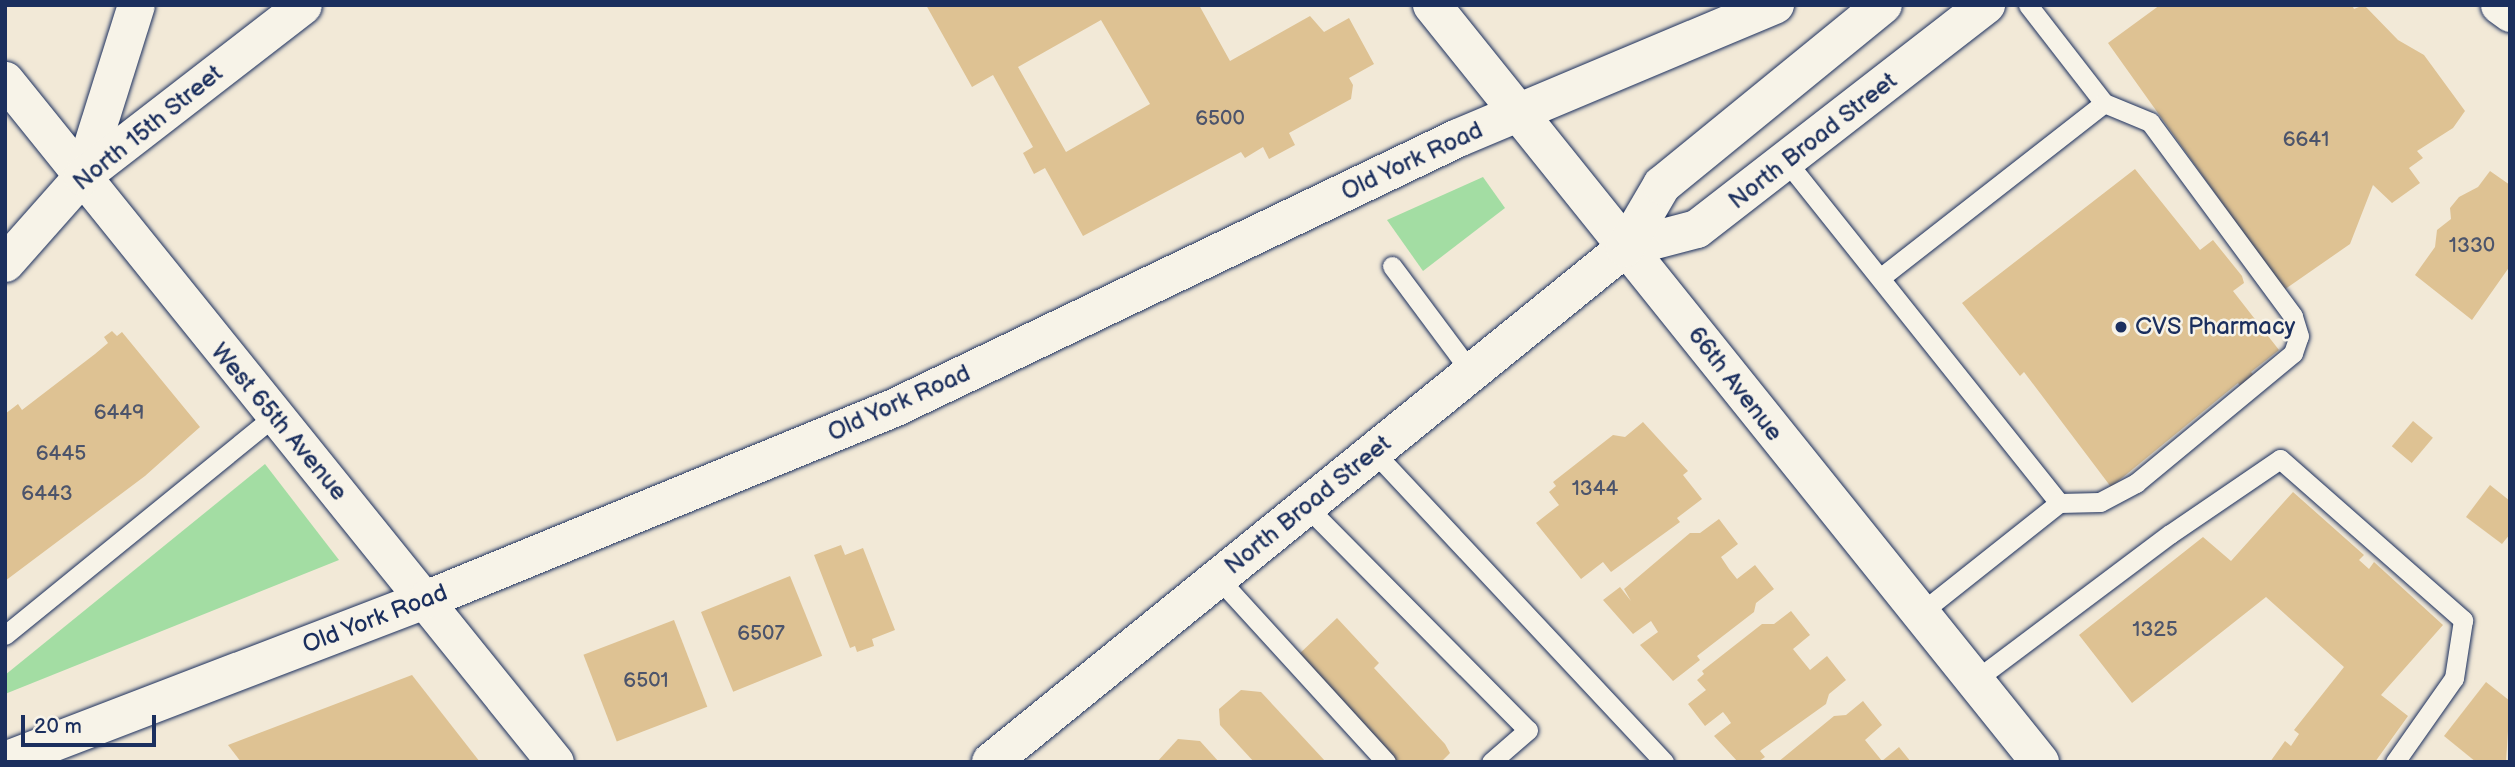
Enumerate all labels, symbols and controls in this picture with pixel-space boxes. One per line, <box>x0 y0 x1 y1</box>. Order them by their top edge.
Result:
street label: North 15th Street <box>68 59 228 197</box>
street label: North Broad Street <box>1723 66 1903 216</box>
house number: 6500 <box>1195 106 1245 132</box>
street label: Old York Road <box>1336 115 1488 207</box>
house number: 6641 <box>2283 127 2329 153</box>
house number: 1330 <box>2449 233 2495 259</box>
place label: CVS Pharmacy <box>2135 313 2295 341</box>
marker: CVS Pharmacy <box>2113 319 2129 335</box>
street label: 66th Avenue <box>1681 321 1789 447</box>
street label: West 65th Avenue <box>205 337 353 507</box>
street label: Old York Road <box>823 358 975 448</box>
house number: 6449 <box>94 400 144 426</box>
street label: North Broad Street <box>1219 429 1397 581</box>
house number: 6445 <box>36 441 86 467</box>
house number: 1344 <box>1572 476 1618 502</box>
house number: 6443 <box>21 481 73 507</box>
street label: Old York Road <box>298 578 452 660</box>
house number: 1325 <box>2132 617 2178 643</box>
house number: 6507 <box>737 621 785 647</box>
house number: 6501 <box>623 668 669 694</box>
scale bar <box>24 700 159 744</box>
text: 20 m <box>34 714 82 739</box>

